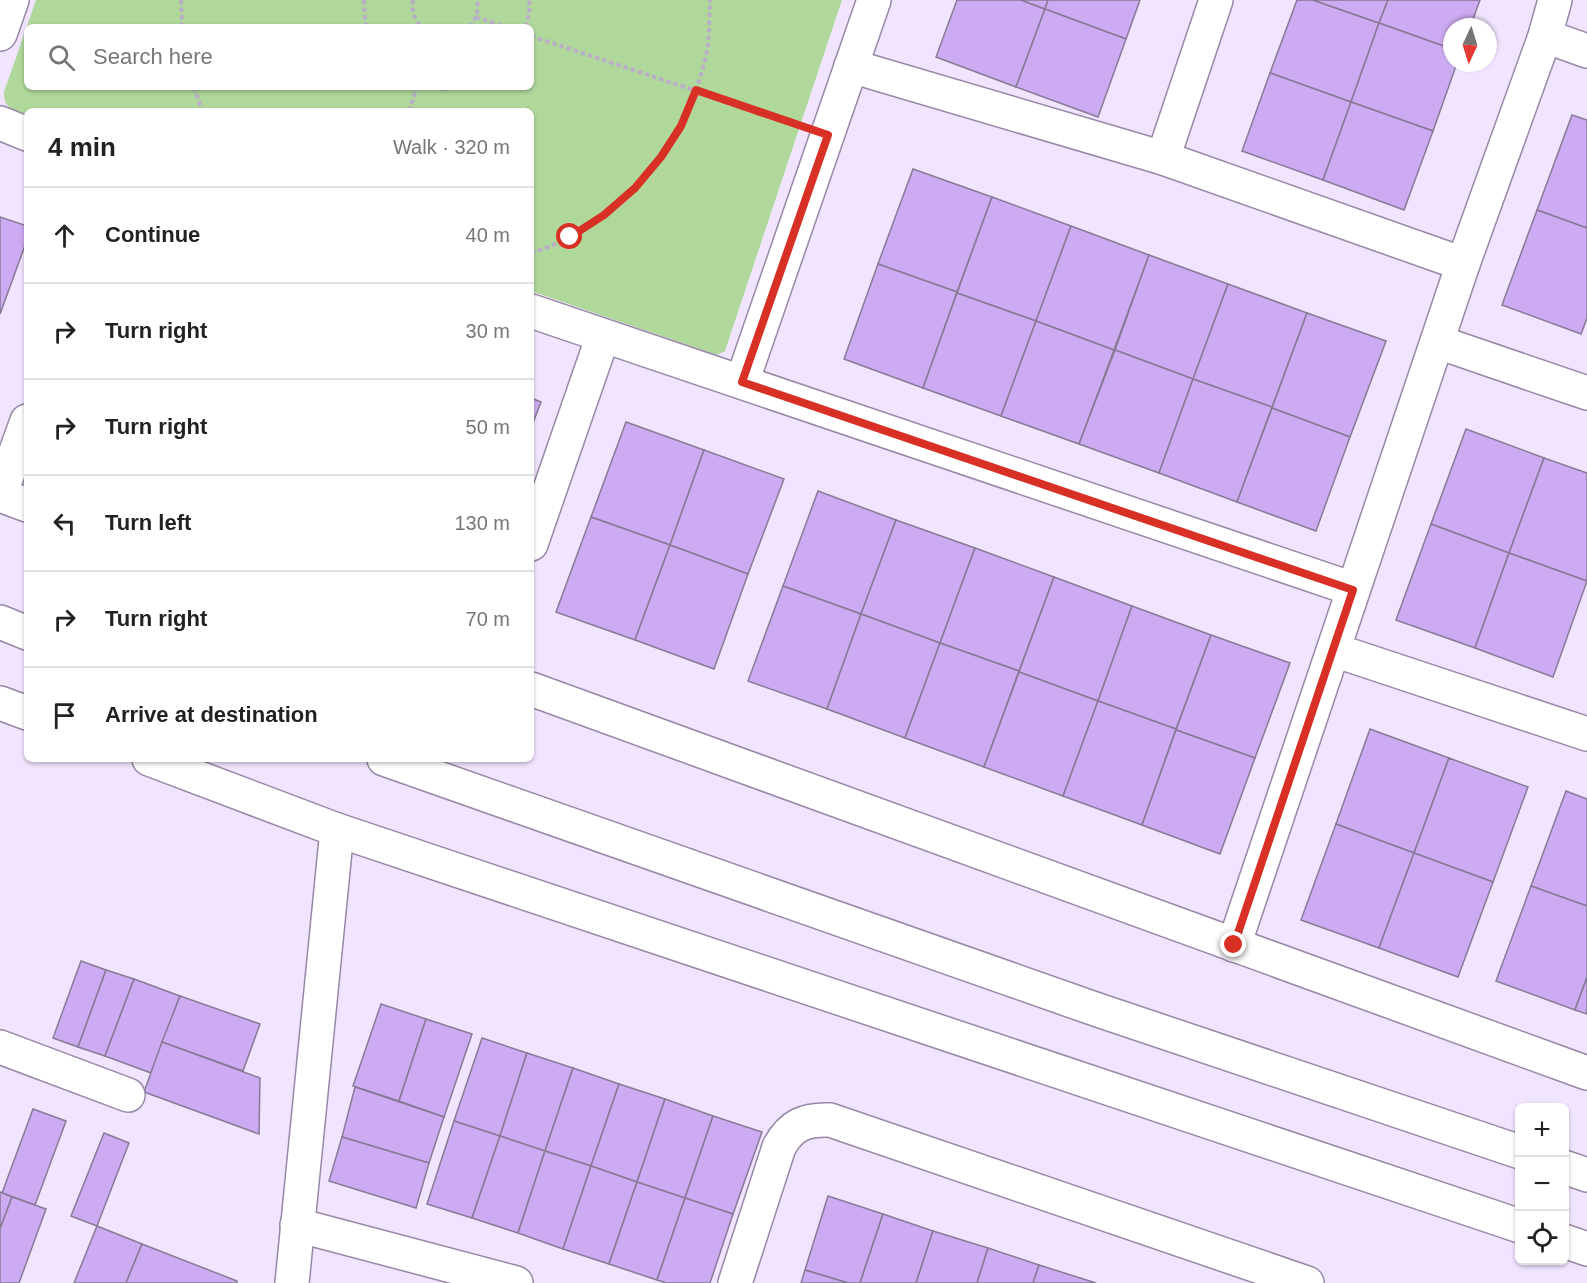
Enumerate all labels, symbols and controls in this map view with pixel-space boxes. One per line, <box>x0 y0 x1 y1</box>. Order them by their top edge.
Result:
north arrow <box>1443 18 1497 72</box>
search box <box>24 24 534 90</box>
icon: search <box>45 41 78 74</box>
text: Search here <box>93 44 213 69</box>
text: 4 min <box>48 132 116 162</box>
text: Walk · 320 m <box>393 136 510 158</box>
icon: ahead <box>48 219 81 252</box>
text: Continue <box>105 222 200 247</box>
route start <box>556 223 582 249</box>
text: 40 m <box>466 224 510 246</box>
icon: right <box>48 315 81 348</box>
text: Turn right <box>105 318 207 343</box>
text: 30 m <box>466 320 510 342</box>
icon: right <box>48 411 81 444</box>
text: Turn right <box>105 414 207 439</box>
text: 50 m <box>466 416 510 438</box>
icon: left <box>48 507 81 540</box>
text: Turn left <box>105 510 191 535</box>
text: 130 m <box>454 512 510 534</box>
icon: right <box>48 603 81 636</box>
text: Turn right <box>105 606 207 631</box>
text: 70 m <box>466 608 510 630</box>
icon: arrive <box>48 699 81 732</box>
text: Arrive at destination <box>105 702 318 727</box>
route end <box>1220 931 1246 957</box>
map controls <box>1515 1103 1569 1265</box>
button: + <box>1515 1103 1569 1157</box>
button: − <box>1515 1157 1569 1211</box>
button: locate <box>1515 1211 1569 1265</box>

